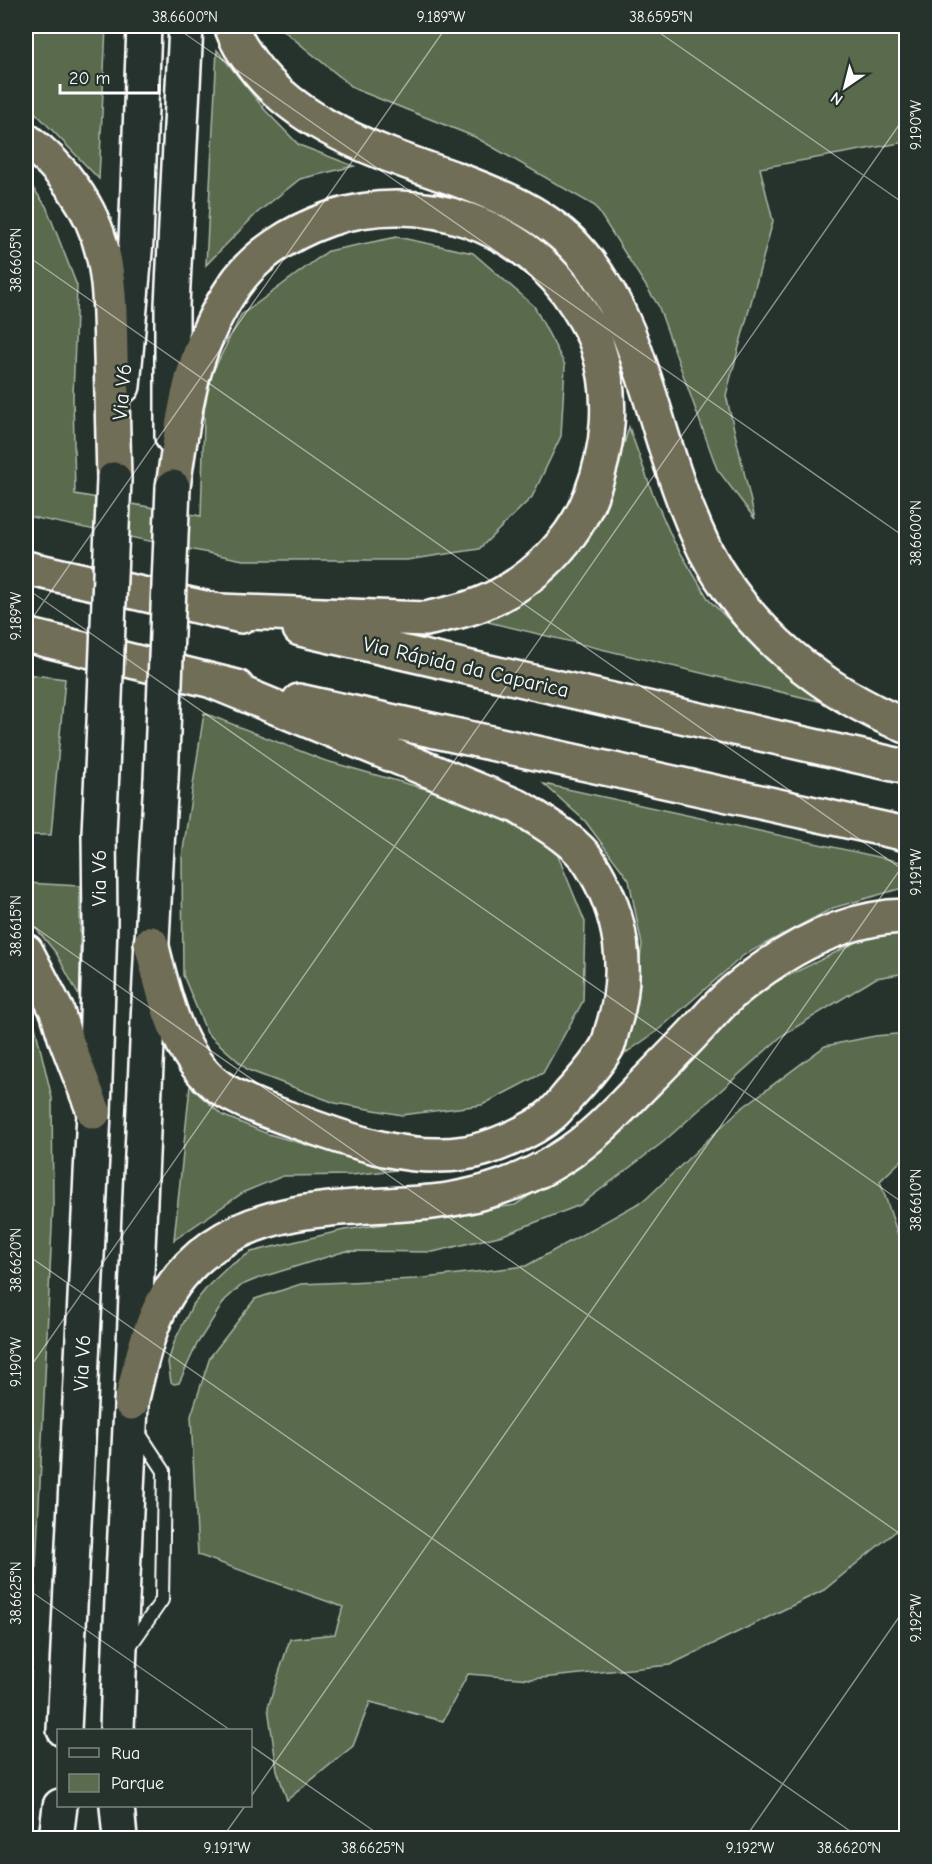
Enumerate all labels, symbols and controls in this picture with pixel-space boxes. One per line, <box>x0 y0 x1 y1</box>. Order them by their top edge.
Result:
text: 38.6600°N <box>152 8 218 26</box>
text: 9.189°W <box>417 8 465 26</box>
text: 38.6595°N <box>629 8 693 26</box>
scale bar <box>60 57 159 95</box>
north arrow <box>815 57 875 117</box>
text: 20 m <box>69 68 110 89</box>
text: N <box>828 88 846 109</box>
text: 9.190°W <box>907 100 925 150</box>
text: 38.6605°N <box>7 228 25 292</box>
street label: Via V6 <box>108 363 136 421</box>
text: 38.6600°N <box>907 500 925 566</box>
text: 9.189°W <box>7 592 25 640</box>
street label: Via Rápida da Caparica <box>361 632 571 702</box>
text: 9.191°W <box>907 849 925 895</box>
street label: Via V6 <box>87 850 111 906</box>
text: 38.6615°N <box>7 895 25 957</box>
text: 38.6610°N <box>907 1169 925 1231</box>
text: 38.6620°N <box>7 1228 25 1292</box>
street label: Via V6 <box>69 1334 95 1392</box>
text: 9.190°W <box>7 1337 25 1387</box>
text: 38.6625°N <box>7 1561 25 1625</box>
text: 9.192°W <box>907 1594 925 1642</box>
legend <box>57 1729 252 1807</box>
text: Rua <box>111 1743 140 1764</box>
text: Parque <box>111 1773 164 1794</box>
text: 9.191°W <box>204 1839 250 1857</box>
text: 38.6625°N <box>341 1839 405 1857</box>
text: 9.192°W <box>726 1839 774 1857</box>
text: 38.6620°N <box>817 1839 881 1857</box>

